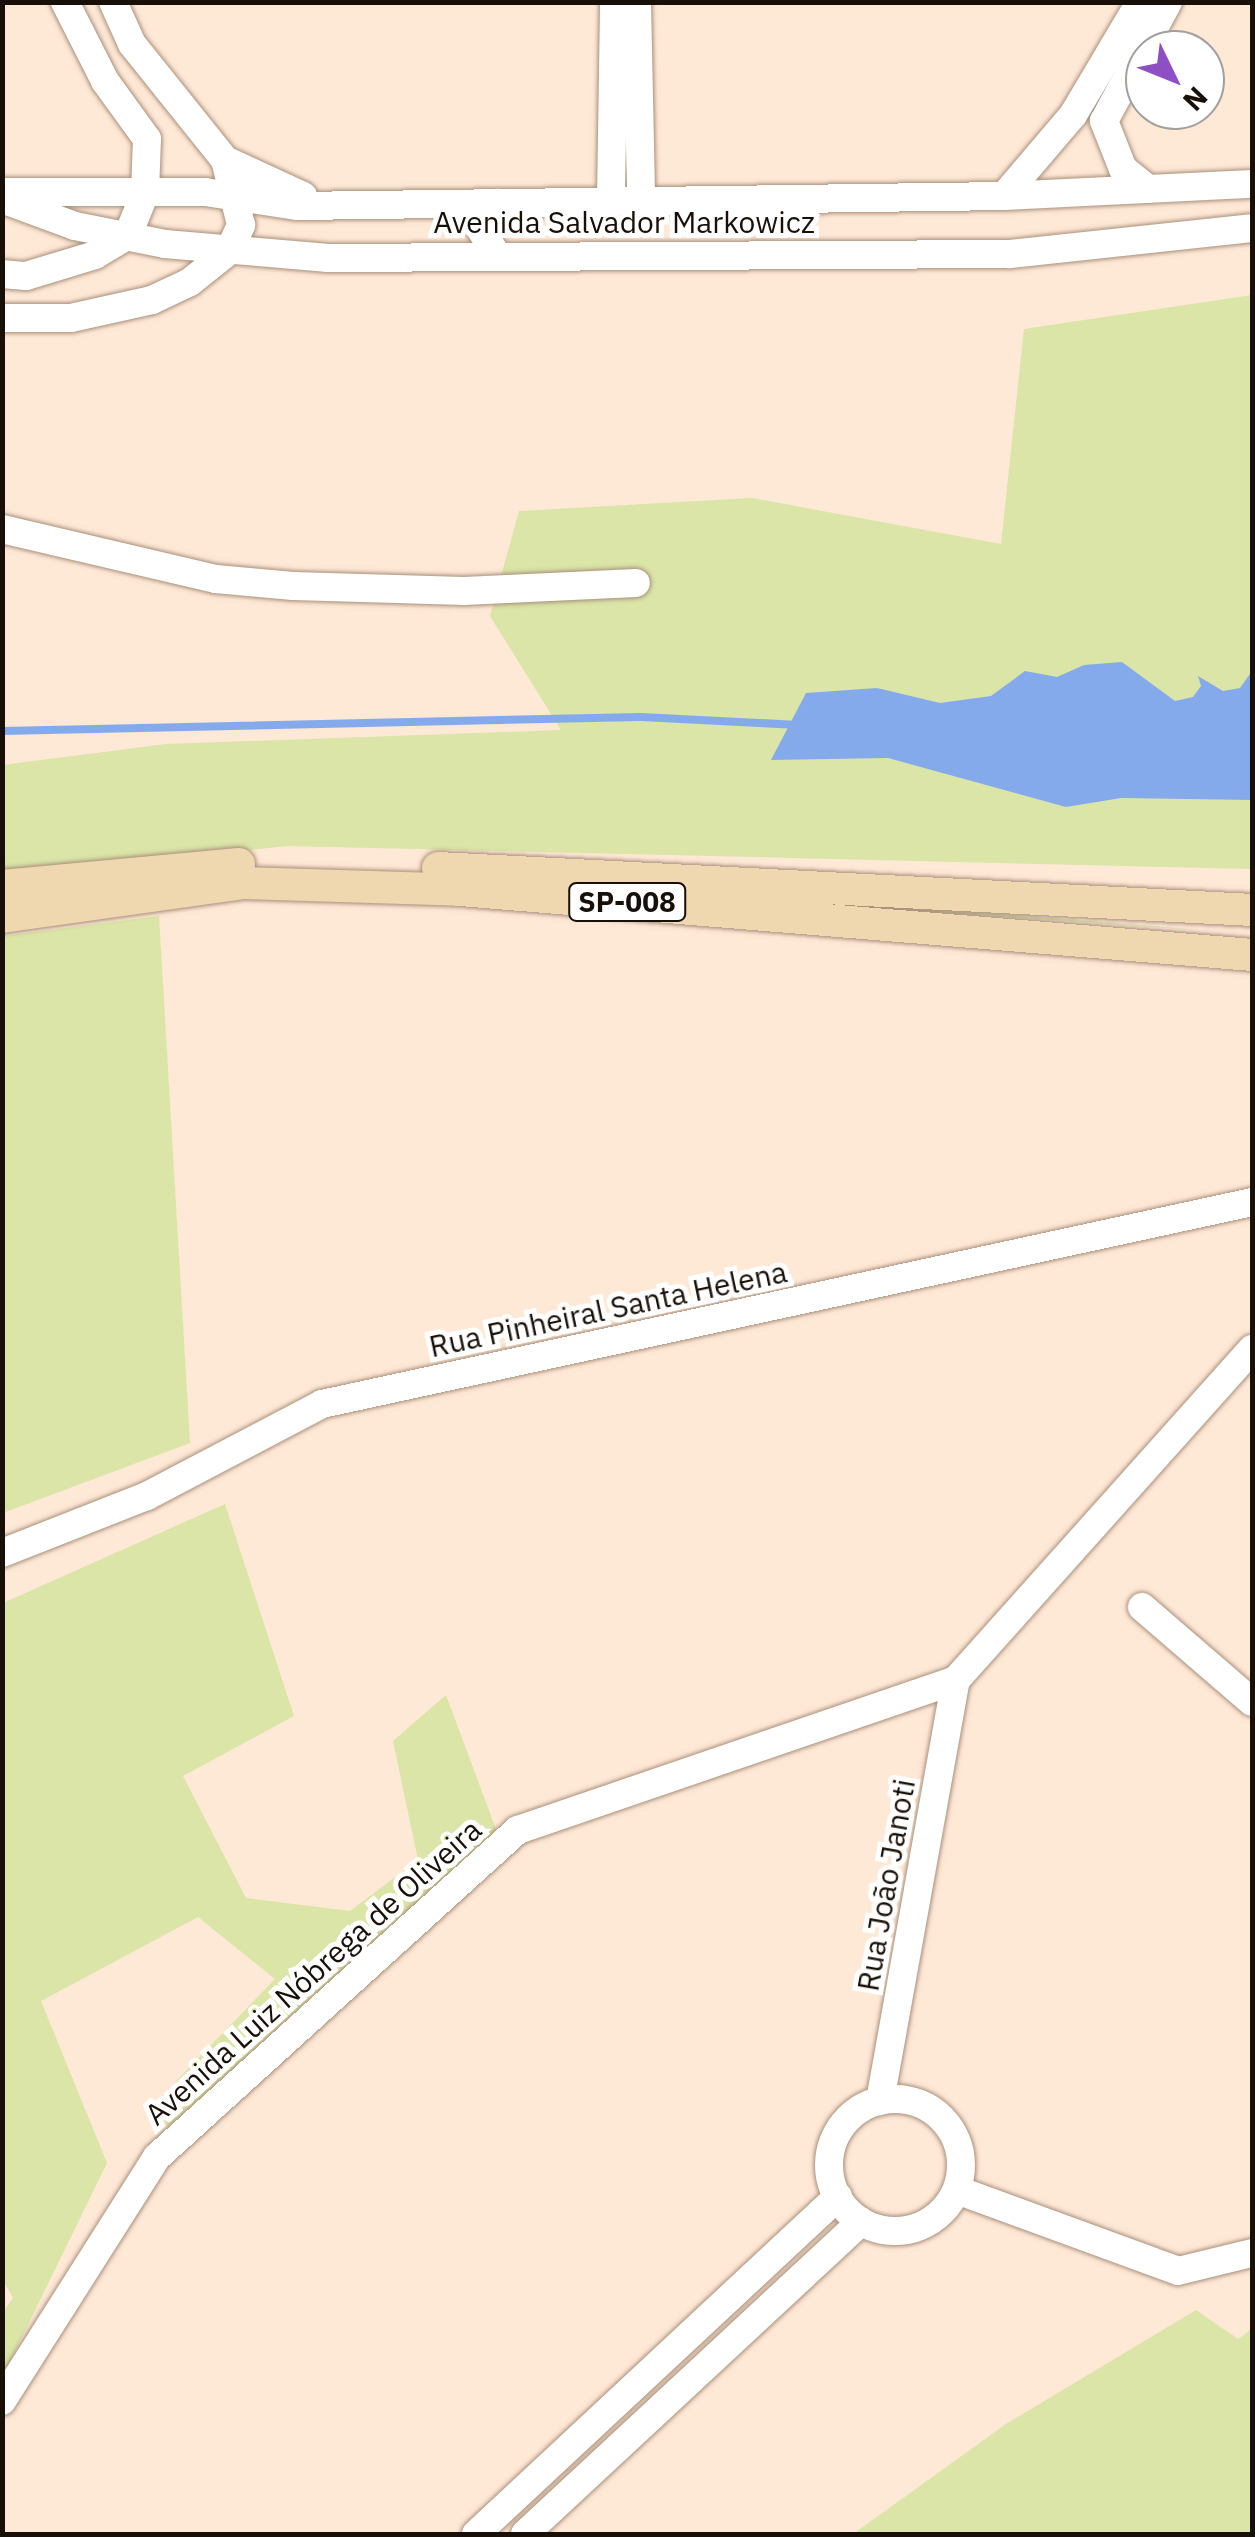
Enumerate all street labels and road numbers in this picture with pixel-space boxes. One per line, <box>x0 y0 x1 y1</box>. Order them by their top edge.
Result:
street label: Avenida Salvador Markowicz <box>433 204 815 240</box>
road number: SP-008 <box>567 879 687 925</box>
street label: Rua Pinheiral Santa Helena <box>426 1253 790 1365</box>
street label: Rua João Janoti <box>850 1776 922 1994</box>
street label: Avenida Luiz Nóbrega de Oliveira <box>138 1811 488 2133</box>

